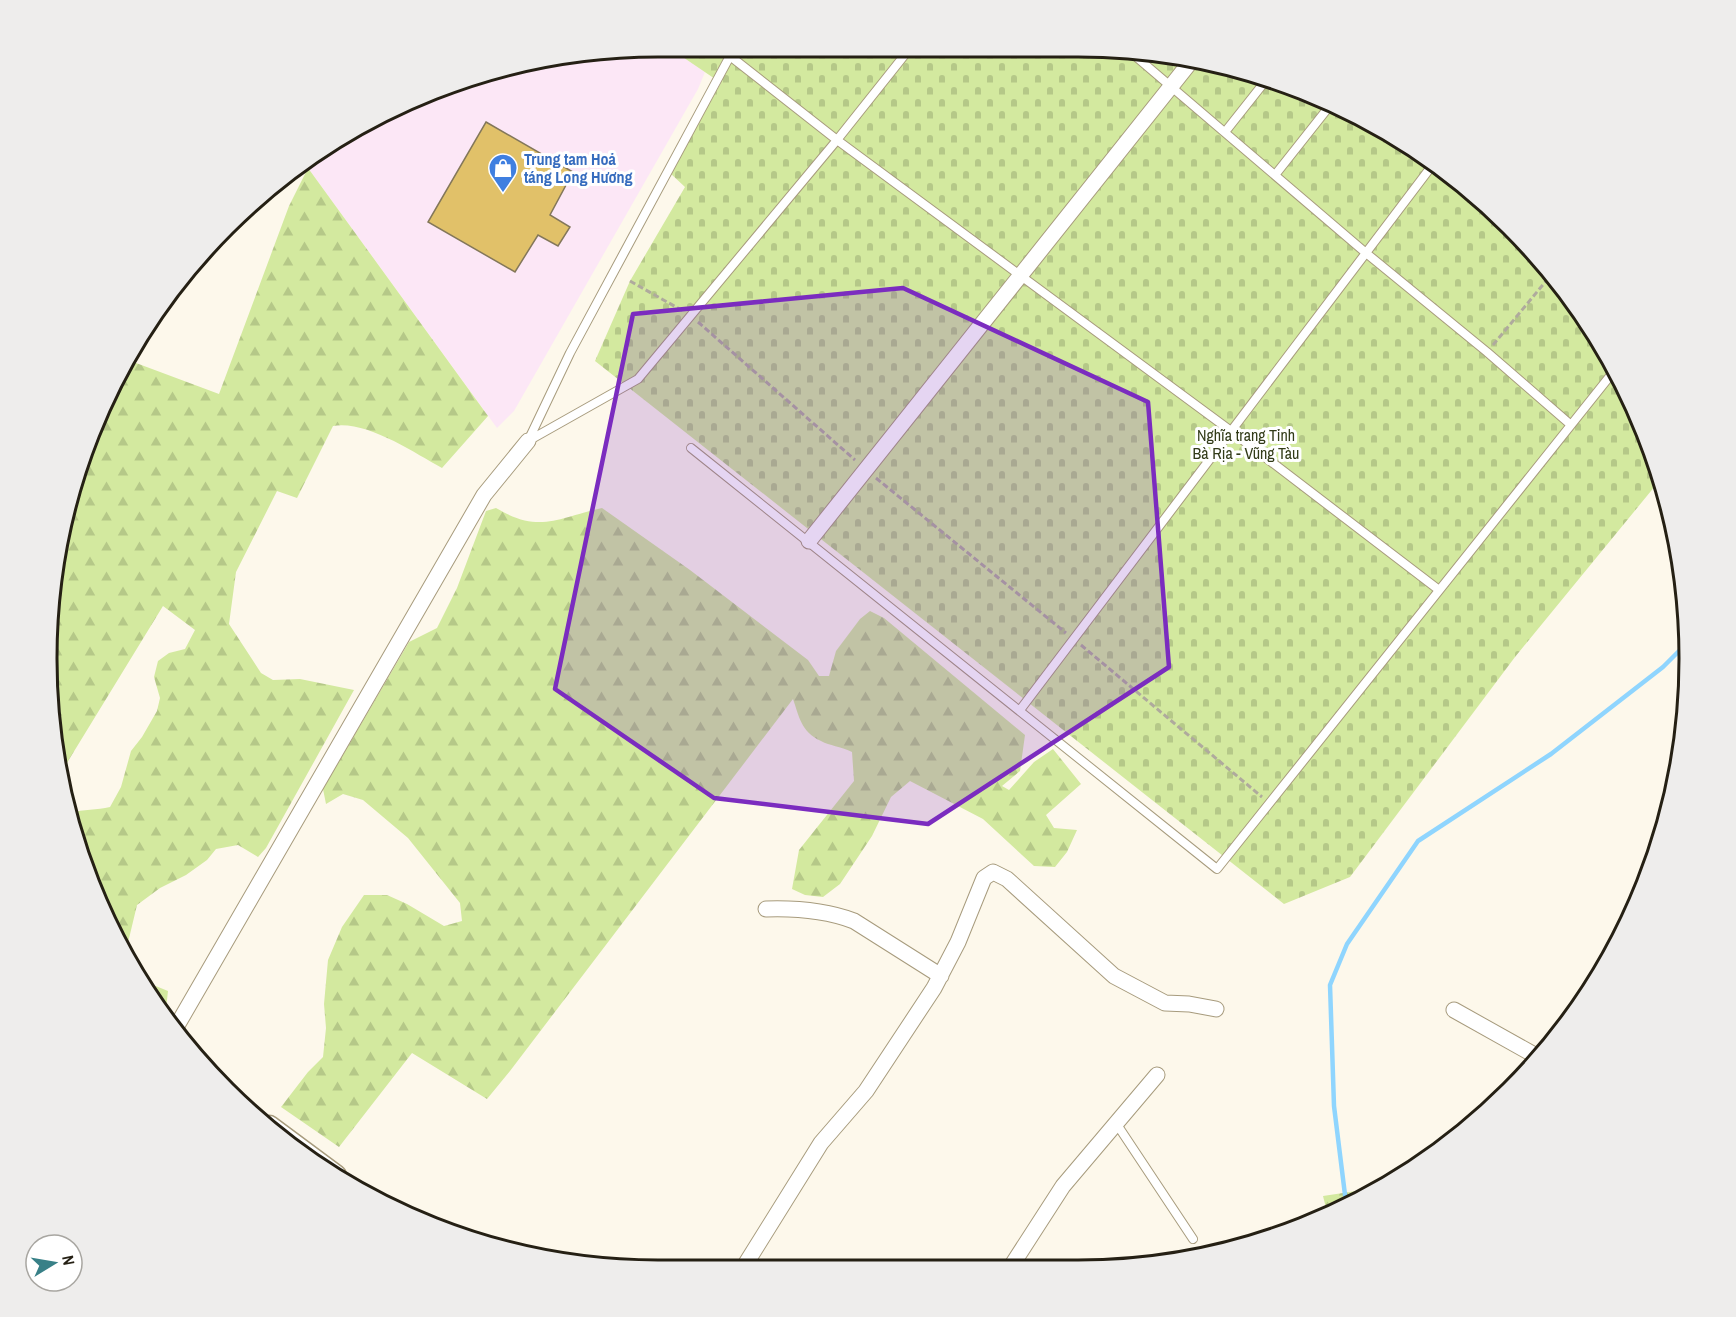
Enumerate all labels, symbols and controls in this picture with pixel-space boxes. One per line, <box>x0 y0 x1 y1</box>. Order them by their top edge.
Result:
place label: Trung tam Hoả táng Long Hương <box>524 148 633 188</box>
shop icon: Trung tam Hoả táng Long Hương <box>487 152 519 194</box>
park label: Nghĩa trang Tỉnh Bà Rịa - Vũng Tàu <box>1193 424 1299 464</box>
north arrow <box>24 1233 84 1293</box>
text: N <box>57 1253 80 1267</box>

